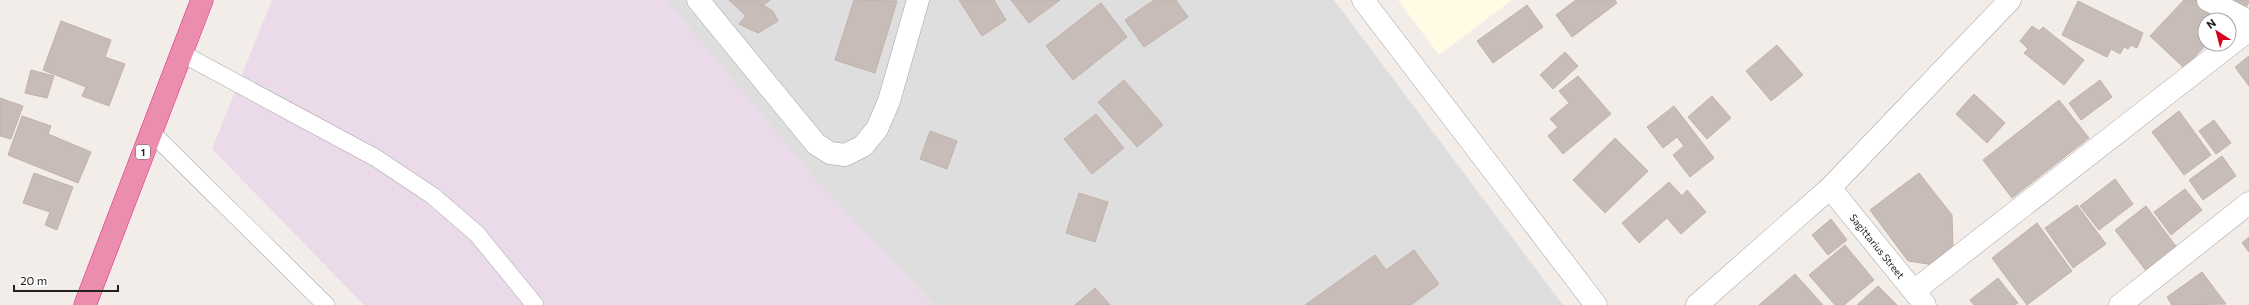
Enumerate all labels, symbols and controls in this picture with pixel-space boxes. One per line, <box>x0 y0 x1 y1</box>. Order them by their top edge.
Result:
north arrow <box>2197 12 2237 52</box>
text: N <box>2204 16 2218 31</box>
road number: 1 <box>136 145 150 159</box>
street label: Sagittarius Street <box>1848 212 1907 281</box>
scale bar <box>14 267 118 293</box>
text: 20 m <box>20 273 47 287</box>

